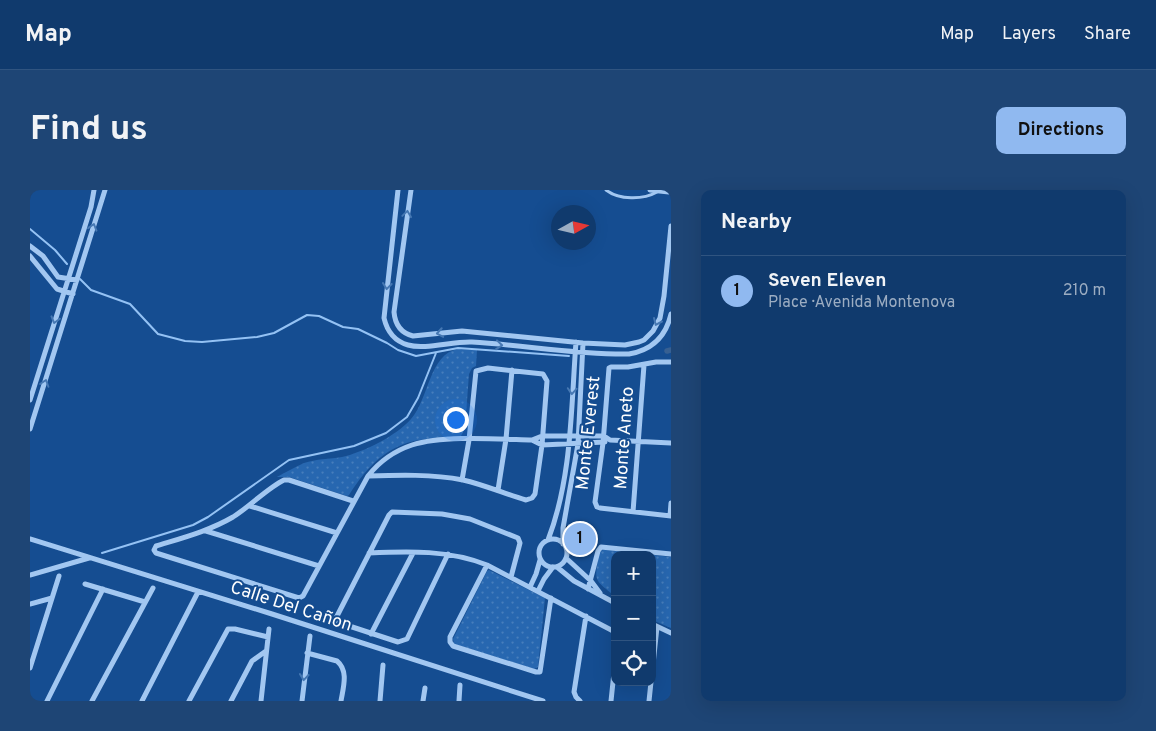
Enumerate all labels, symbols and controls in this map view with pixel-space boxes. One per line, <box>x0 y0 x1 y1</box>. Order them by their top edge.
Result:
text: Map <box>25 20 72 50</box>
text: Map <box>940 23 974 46</box>
text: Layers <box>1002 23 1056 46</box>
text: Share <box>1084 23 1131 46</box>
button: Directions <box>996 107 1126 154</box>
text: Find us <box>30 108 148 152</box>
north arrow <box>551 205 596 250</box>
text: Nearby <box>721 209 792 236</box>
one-way arrow <box>401 210 412 218</box>
one-way arrow <box>87 224 97 232</box>
text: Seven Eleven <box>768 269 886 293</box>
text: 1 <box>734 281 740 301</box>
text: 210 m <box>1063 281 1106 301</box>
one-way arrow <box>382 282 393 290</box>
text: Place · Avenida Montenova <box>768 293 955 313</box>
one-way arrow <box>51 316 61 324</box>
one-way arrow <box>653 317 664 326</box>
one-way arrow <box>435 328 444 338</box>
one-way arrow <box>496 339 504 350</box>
street label: Monte Everest <box>572 375 606 491</box>
one-way arrow <box>39 379 49 387</box>
street label: Monte Aneto <box>610 386 640 490</box>
one-way arrow <box>567 387 578 395</box>
your location <box>443 407 469 433</box>
pin: 1 <box>564 520 596 558</box>
map controls <box>611 551 656 686</box>
button: + <box>611 551 656 596</box>
street label: Calle Del Cañon <box>227 576 355 638</box>
button: − <box>611 596 656 641</box>
button: locate <box>611 641 656 686</box>
one-way arrow <box>299 674 310 682</box>

